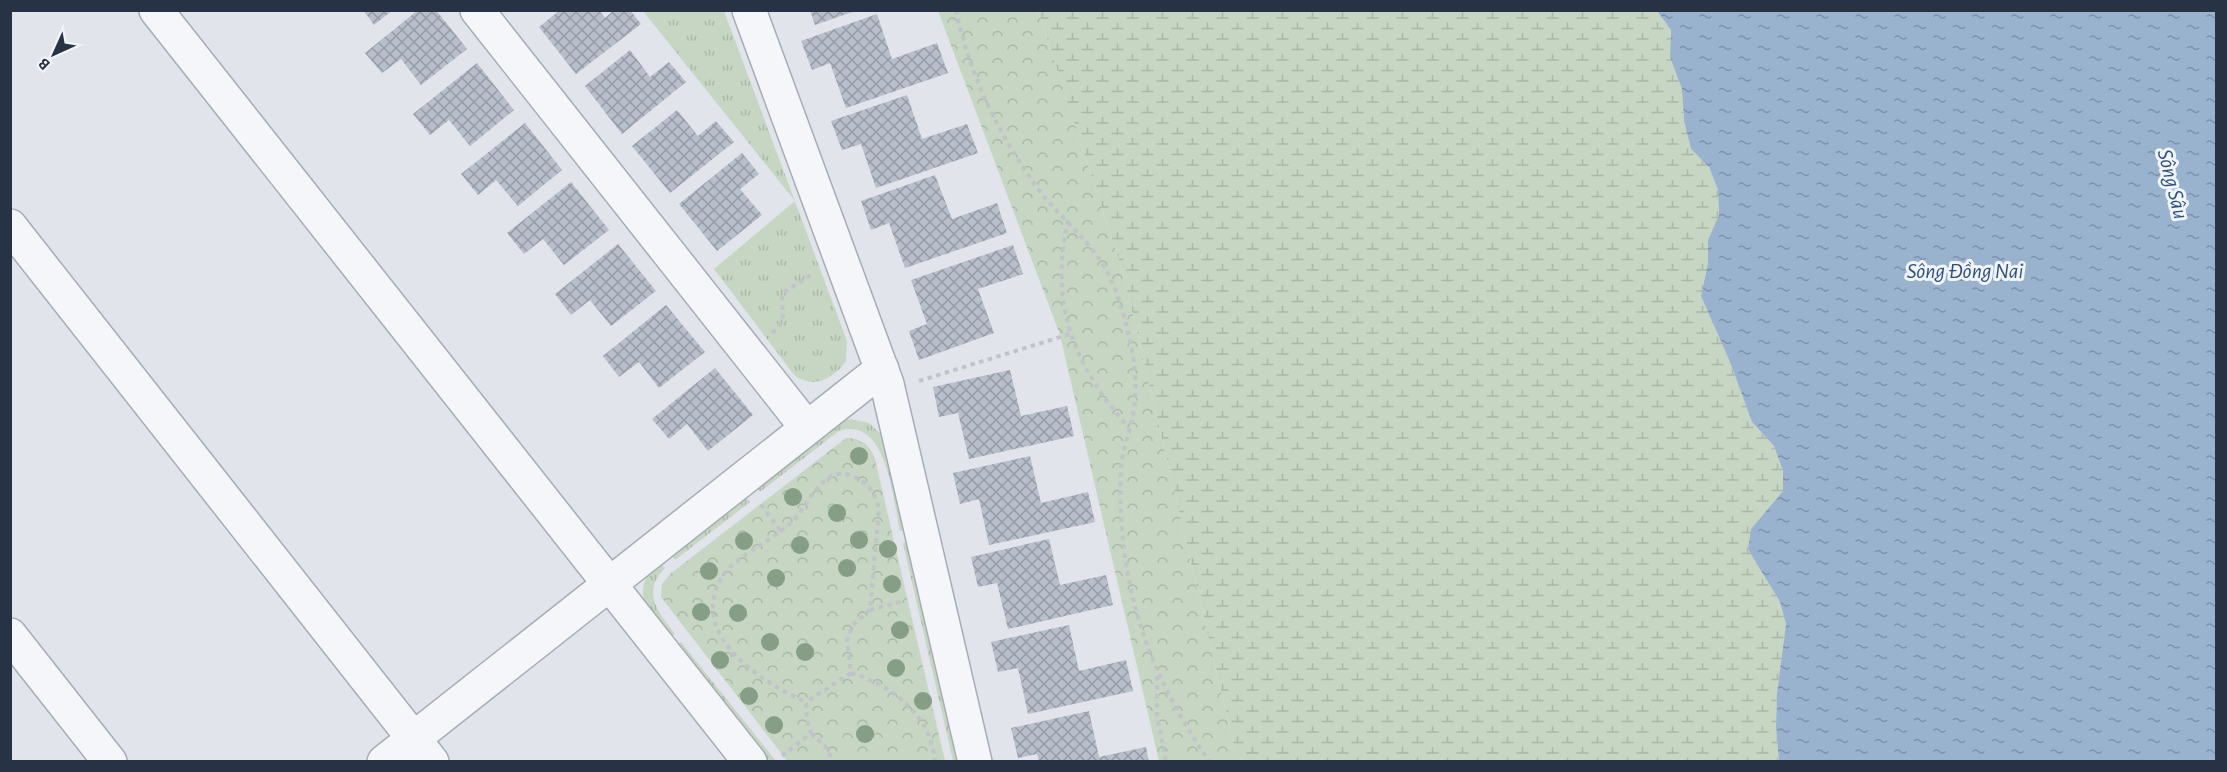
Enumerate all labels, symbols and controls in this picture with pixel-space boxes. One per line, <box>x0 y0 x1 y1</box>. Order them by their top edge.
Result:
north arrow <box>24 24 84 84</box>
text: B <box>35 55 53 73</box>
water label: Sông Sâu <box>2154 147 2192 221</box>
water label: Sông Đồng Nai <box>1907 260 2023 282</box>

